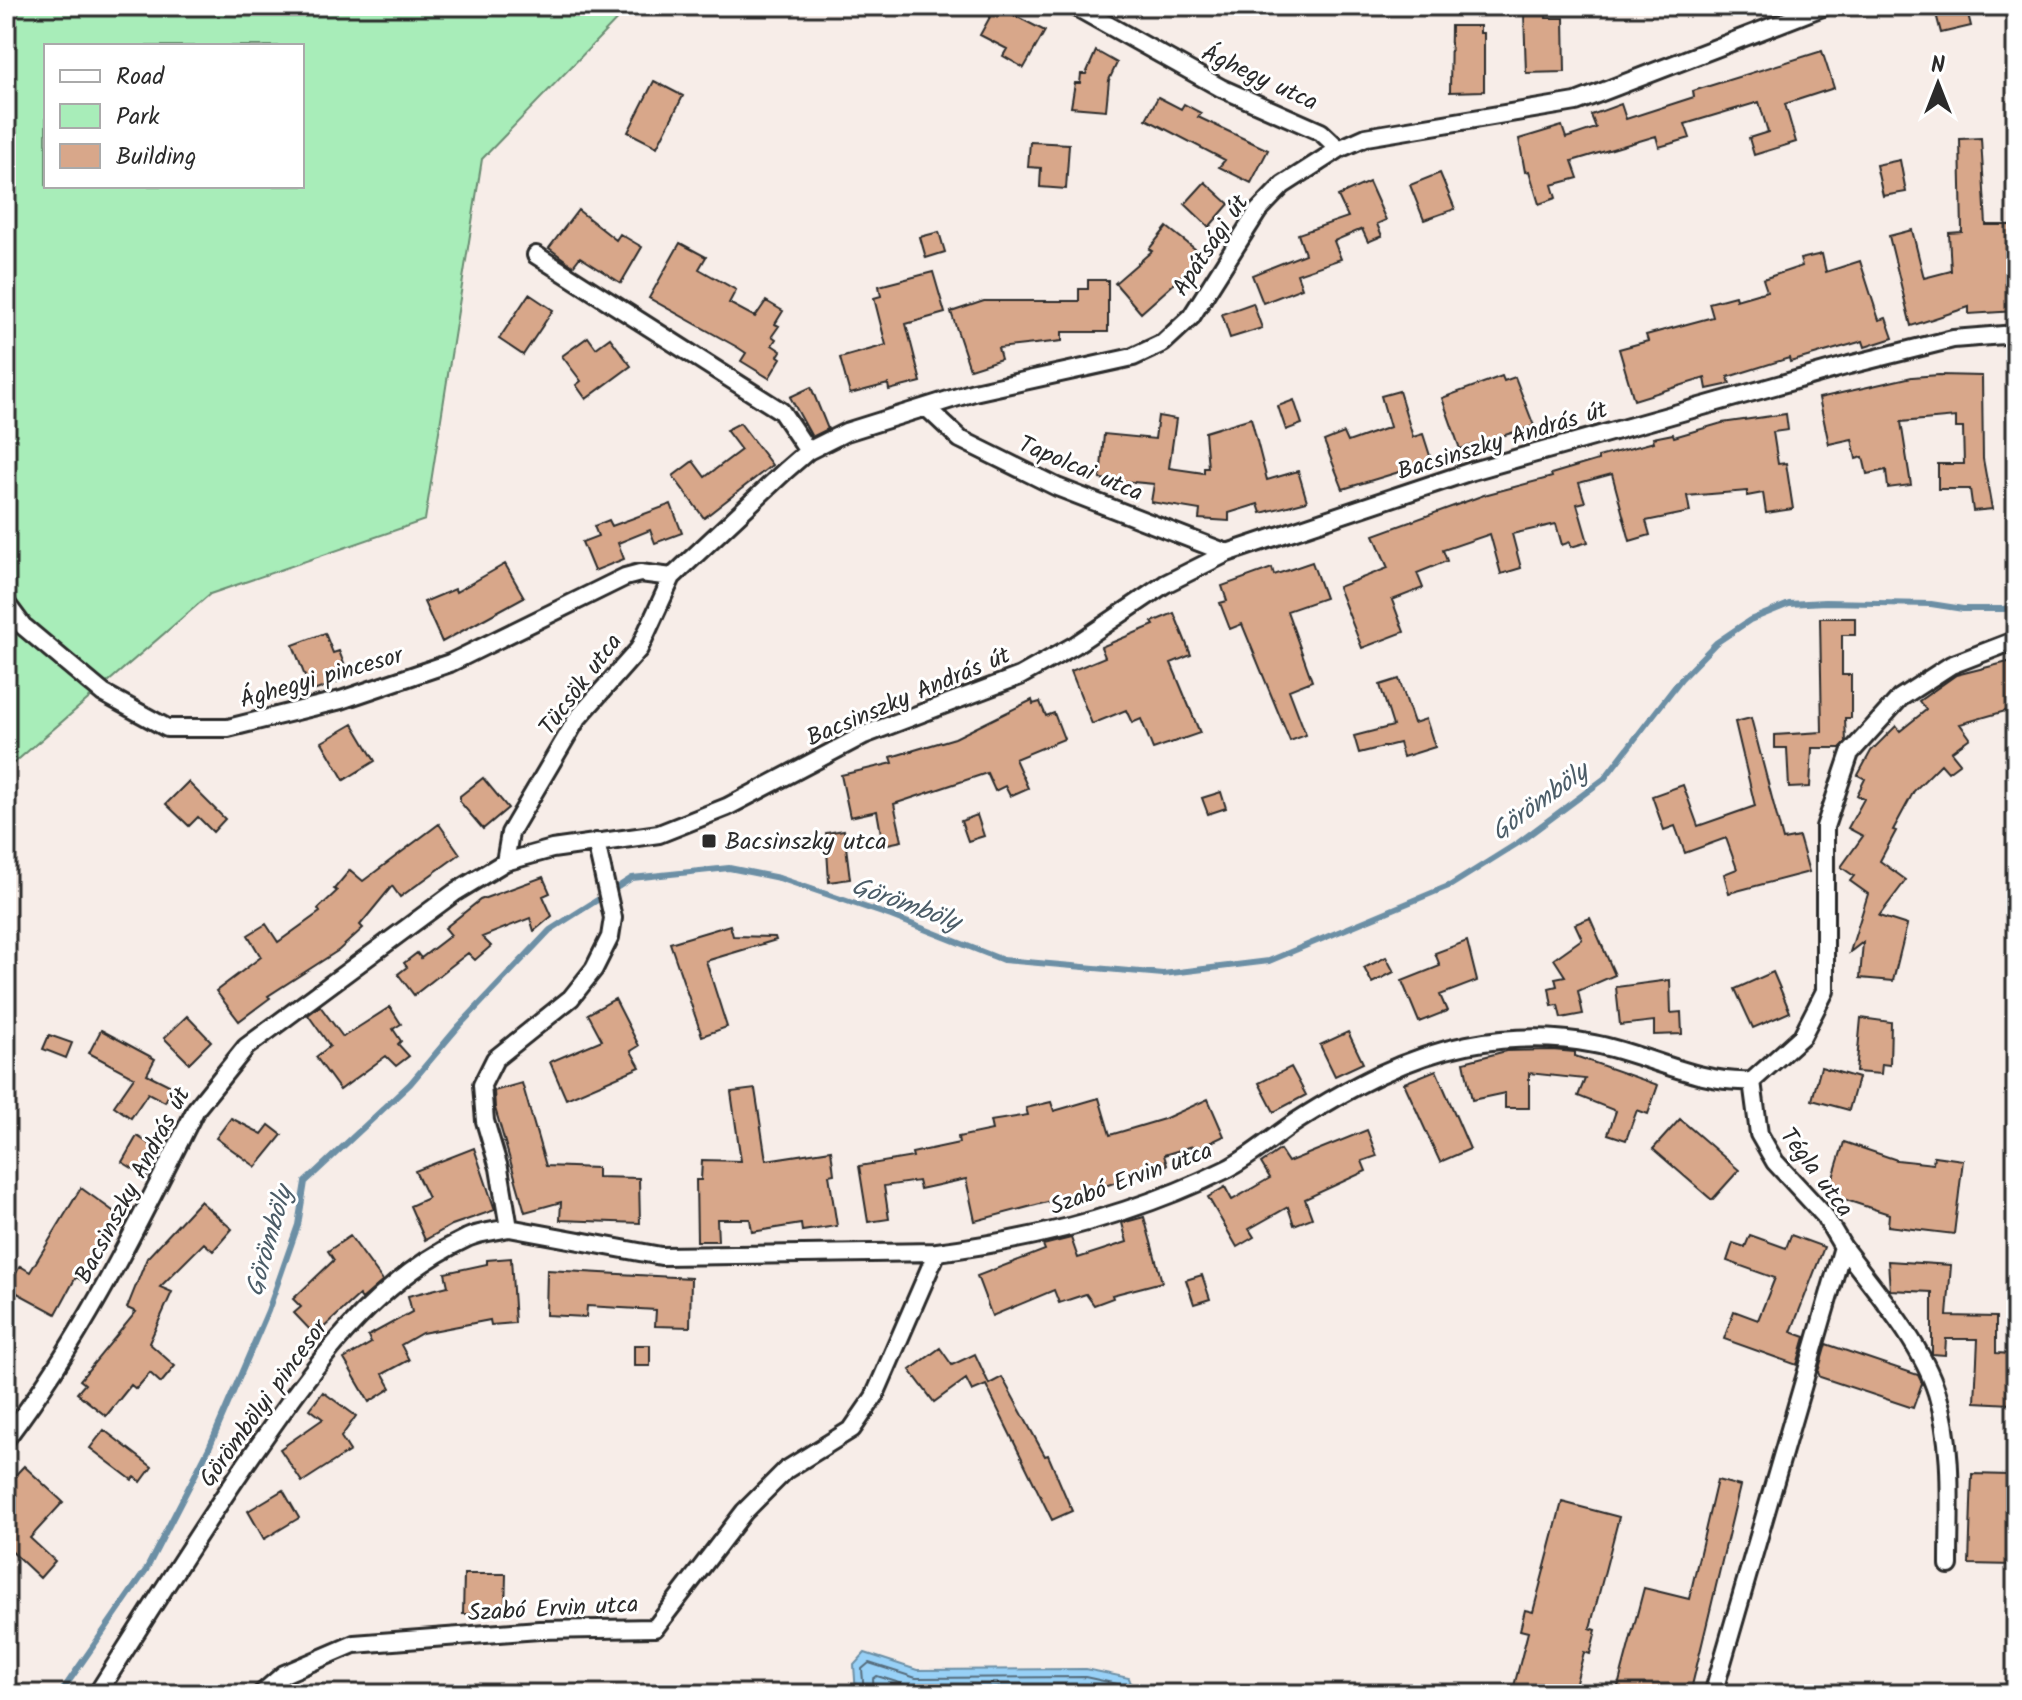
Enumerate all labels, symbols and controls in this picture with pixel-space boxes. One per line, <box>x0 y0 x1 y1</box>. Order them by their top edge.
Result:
street label: Ághegy utca <box>1195 34 1324 122</box>
legend <box>44 44 304 188</box>
north arrow <box>1898 44 1978 124</box>
text: N <box>1931 49 1945 84</box>
text: Road <box>116 58 165 97</box>
text: Park <box>116 98 160 137</box>
text: Building <box>116 138 196 177</box>
street label: Apátsági út <box>1163 186 1260 305</box>
street label: Bacsinszky András út <box>1392 391 1613 492</box>
street label: Tapolcai utca <box>1012 426 1149 513</box>
street label: Tücsök utca <box>530 625 633 744</box>
street label: Ághegyi pincesor <box>235 636 410 720</box>
street label: Bacsinszky András út <box>801 637 1017 758</box>
water label: Görömböly <box>1482 750 1601 853</box>
place label: Bacsinszky utca <box>725 823 887 862</box>
marker: Bacsinszky utca <box>700 832 718 850</box>
water label: Görömböly <box>845 866 969 945</box>
street label: Bacsinszky András út <box>65 1080 202 1291</box>
street label: Tégla utca <box>1769 1120 1863 1226</box>
street label: Szabó Ervin utca <box>1045 1132 1218 1227</box>
water label: Görömböly <box>234 1178 307 1301</box>
street label: Görömbölyi pincesor <box>190 1310 340 1496</box>
street label: Szabó Ervin utca <box>467 1586 639 1633</box>

